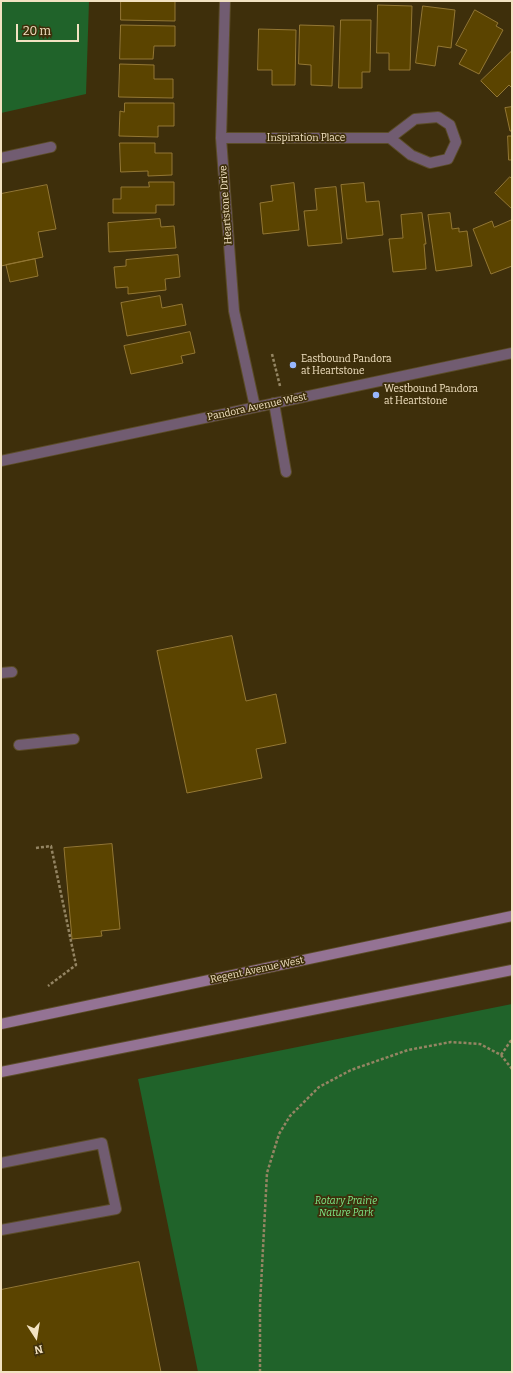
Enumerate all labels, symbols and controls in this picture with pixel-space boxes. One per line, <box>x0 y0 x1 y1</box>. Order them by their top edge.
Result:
scale bar <box>18 16 81 42</box>
text: 20 m <box>23 24 51 38</box>
street label: Inspiration Place <box>267 132 345 144</box>
street label: Heartstone Drive <box>217 165 235 245</box>
place label: Eastbound Pandora at Heartstone <box>301 353 392 376</box>
marker: Eastbound Pandora at Heartstone <box>288 360 298 370</box>
place label: Westbound Pandora at Heartstone <box>384 383 478 406</box>
marker: Westbound Pandora at Heartstone <box>371 390 381 400</box>
street label: Pandora Avenue West <box>206 391 308 423</box>
street label: Regent Avenue West <box>209 954 305 986</box>
park label: Rotary Prairie Nature Park <box>315 1195 377 1218</box>
north arrow <box>16 1317 56 1357</box>
text: N <box>33 1342 44 1356</box>

